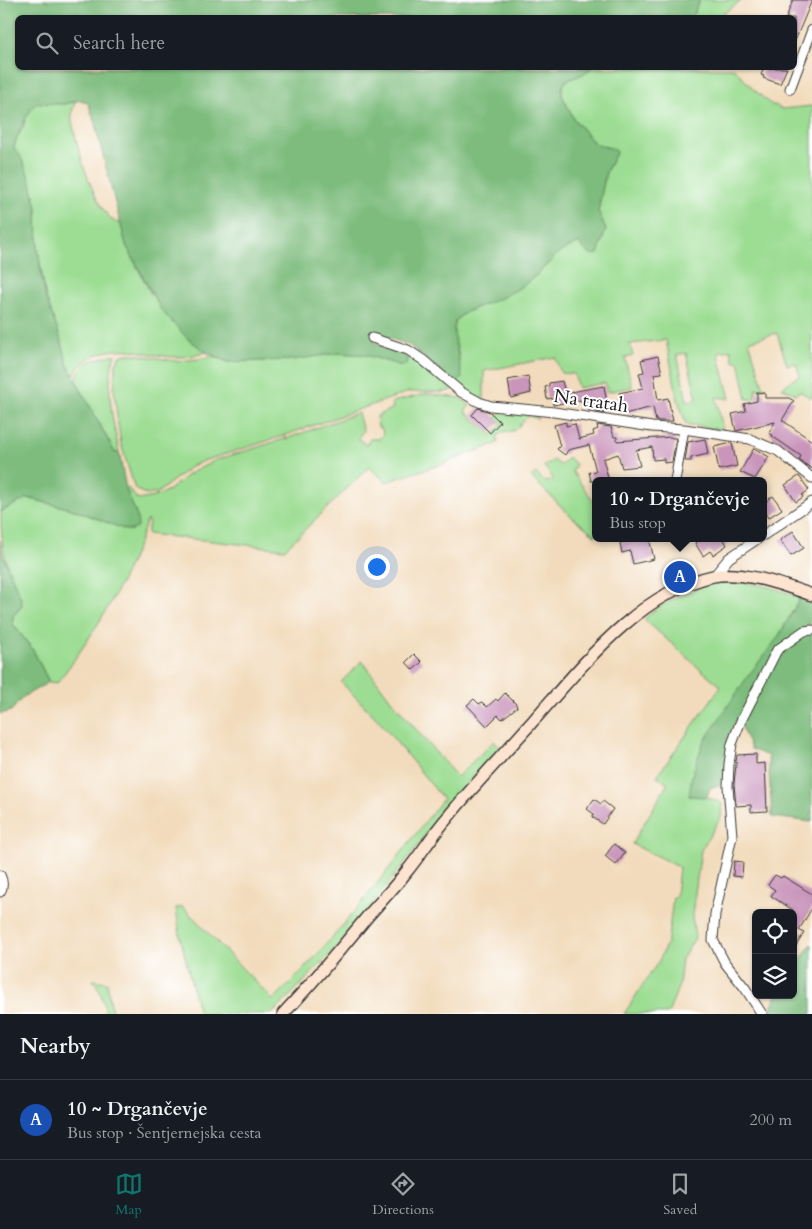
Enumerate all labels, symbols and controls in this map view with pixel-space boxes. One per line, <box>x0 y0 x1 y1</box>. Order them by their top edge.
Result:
search box <box>15 15 797 70</box>
icon: search <box>33 29 61 57</box>
text: Search here <box>73 30 165 56</box>
street label: Na tratah <box>552 383 631 419</box>
popup <box>592 477 767 542</box>
text: 10 ~ Drgančevje <box>609 486 750 512</box>
text: Bus stop <box>609 512 666 534</box>
your location <box>364 554 390 580</box>
pin: A <box>664 558 696 596</box>
map controls <box>752 909 797 999</box>
button: locate <box>752 909 797 954</box>
button: layers <box>752 954 797 999</box>
text: Nearby <box>20 1032 91 1061</box>
text: 10 ~ Drgančevje <box>67 1096 208 1122</box>
text: A <box>30 1109 42 1131</box>
text: 200 m <box>750 1109 792 1131</box>
text: Bus stop · Šentjernejska cesta <box>67 1122 261 1144</box>
tab: Map <box>115 1170 143 1219</box>
tab: Directions <box>372 1170 434 1219</box>
tab: Saved <box>663 1170 697 1219</box>

